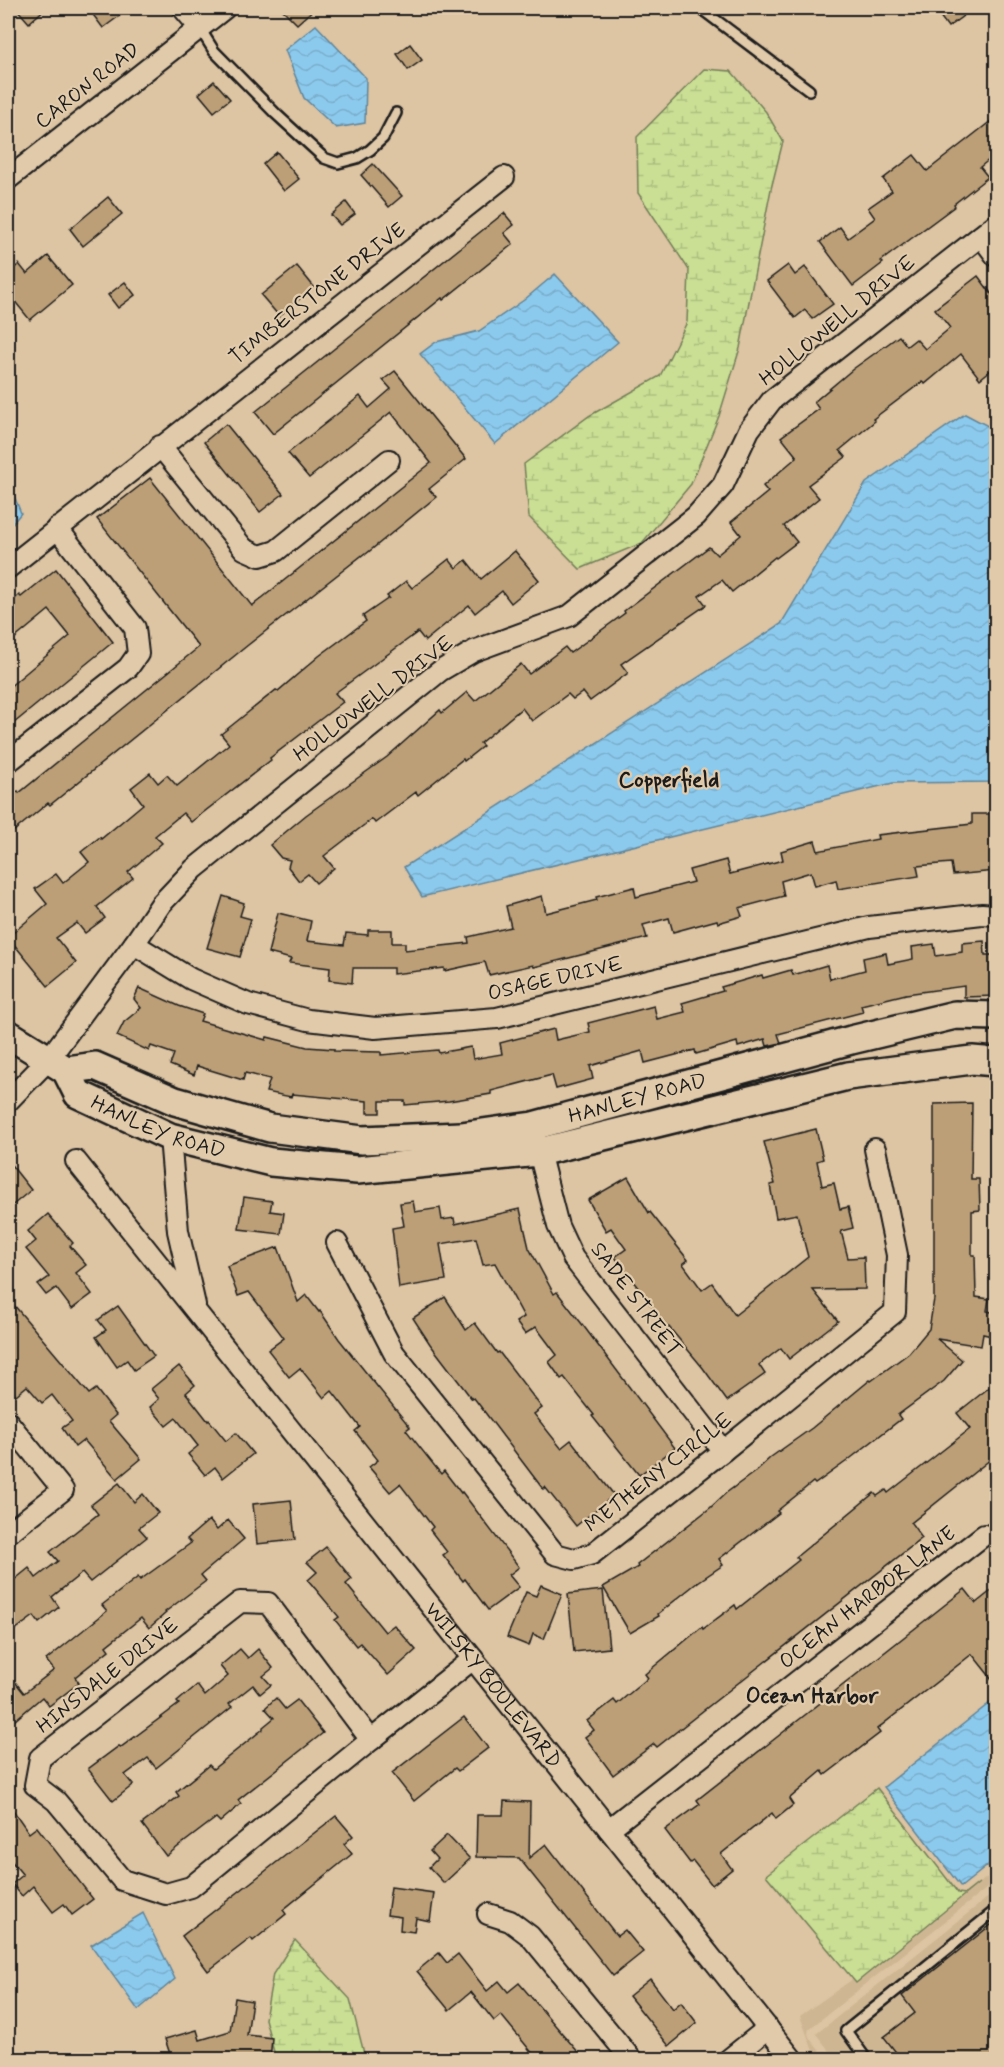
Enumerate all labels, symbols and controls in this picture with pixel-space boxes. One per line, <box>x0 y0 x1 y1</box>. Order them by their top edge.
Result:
street label: CARON ROAD <box>29 36 146 136</box>
street label: TIMBERSTONE DRIVE <box>223 216 412 372</box>
street label: HOLLOWELL DRIVE <box>754 249 922 393</box>
street label: HOLLOWELL DRIVE <box>288 629 459 768</box>
district label: Copperfield <box>619 767 719 795</box>
street label: OSAGE DRIVE <box>485 950 626 1008</box>
street label: HANLEY ROAD <box>565 1067 710 1131</box>
street label: HANLEY ROAD <box>86 1089 228 1165</box>
street label: SADE STREET <box>584 1237 688 1362</box>
street label: METHENY CIRCLE <box>579 1406 738 1539</box>
street label: OCEAN HARBOR LANE <box>773 1520 962 1676</box>
street label: WILSKY BOULEVARD <box>418 1596 568 1774</box>
street label: HINSDALE DRIVE <box>31 1611 185 1740</box>
district label: Ocean Harbor <box>746 1683 879 1711</box>

